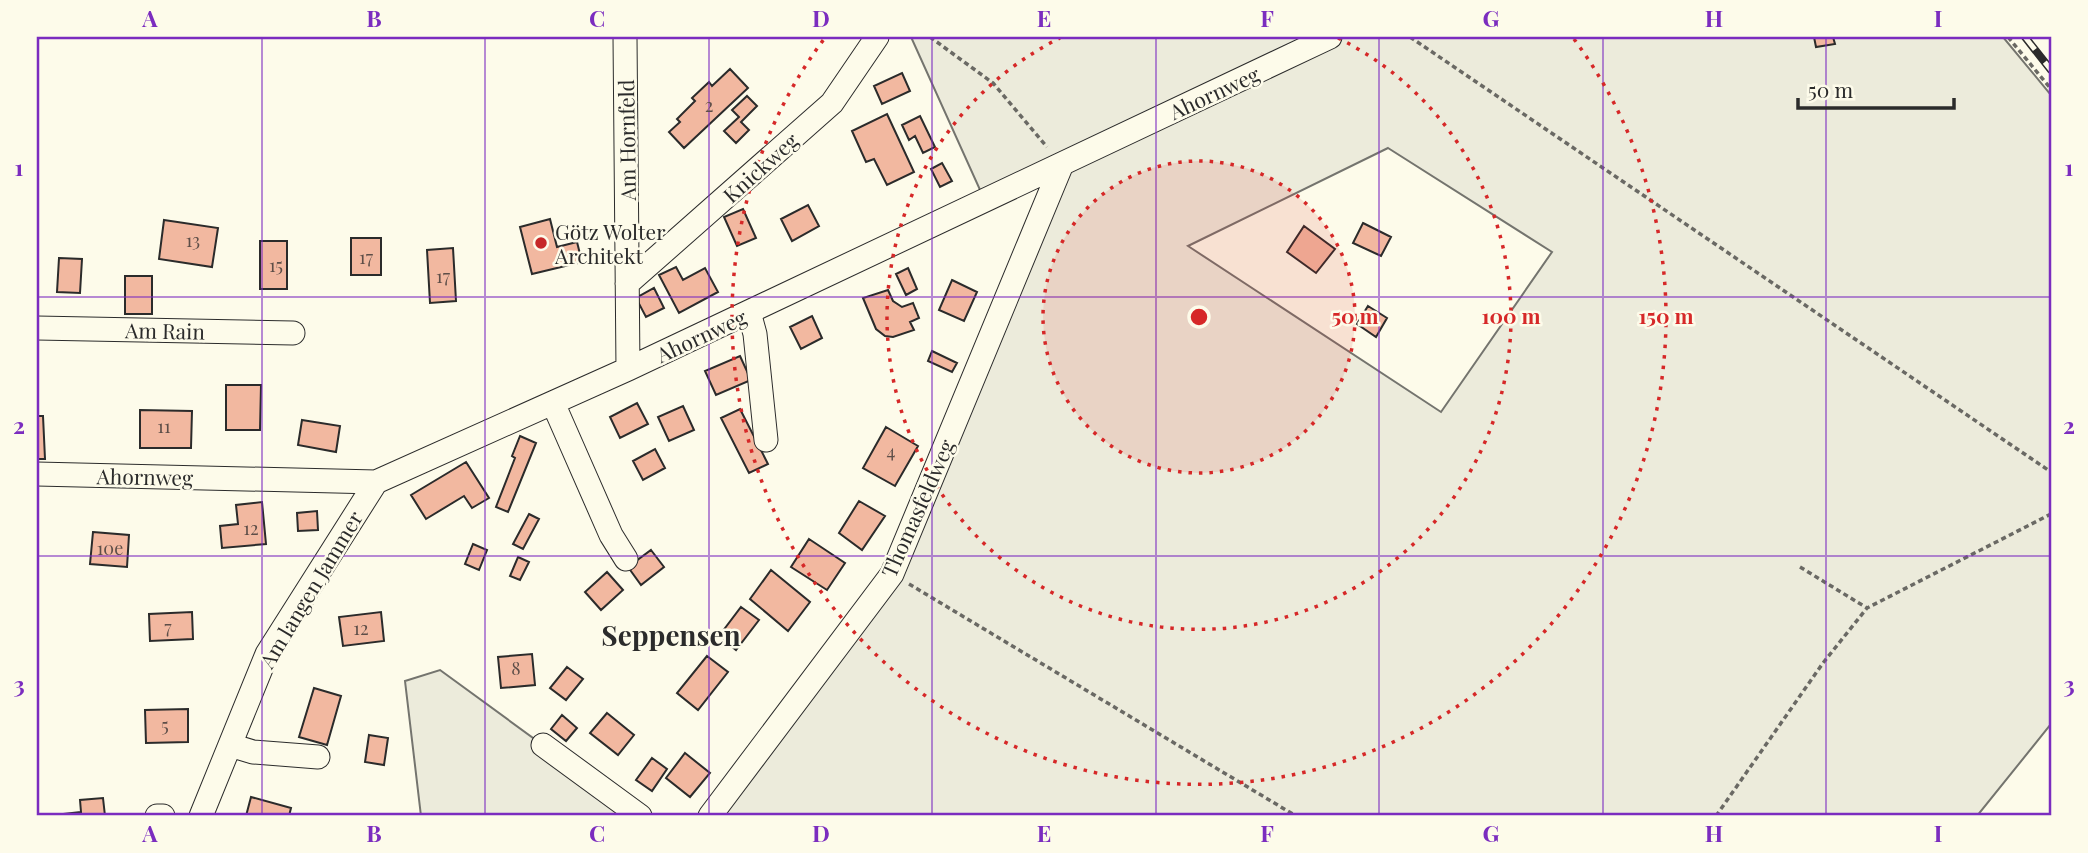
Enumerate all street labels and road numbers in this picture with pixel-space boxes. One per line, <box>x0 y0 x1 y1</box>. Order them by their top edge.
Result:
street label: Ahornweg <box>1163 59 1264 125</box>
street label: Am Hornfeld <box>611 79 641 202</box>
street label: Knickweg <box>716 126 804 208</box>
street label: Ahornweg <box>650 302 751 368</box>
street label: Am Rain <box>124 315 206 345</box>
street label: Thomasfeldweg <box>874 435 960 581</box>
street label: Ahornweg <box>96 461 193 491</box>
street label: Am langen Jammer <box>251 505 368 674</box>

